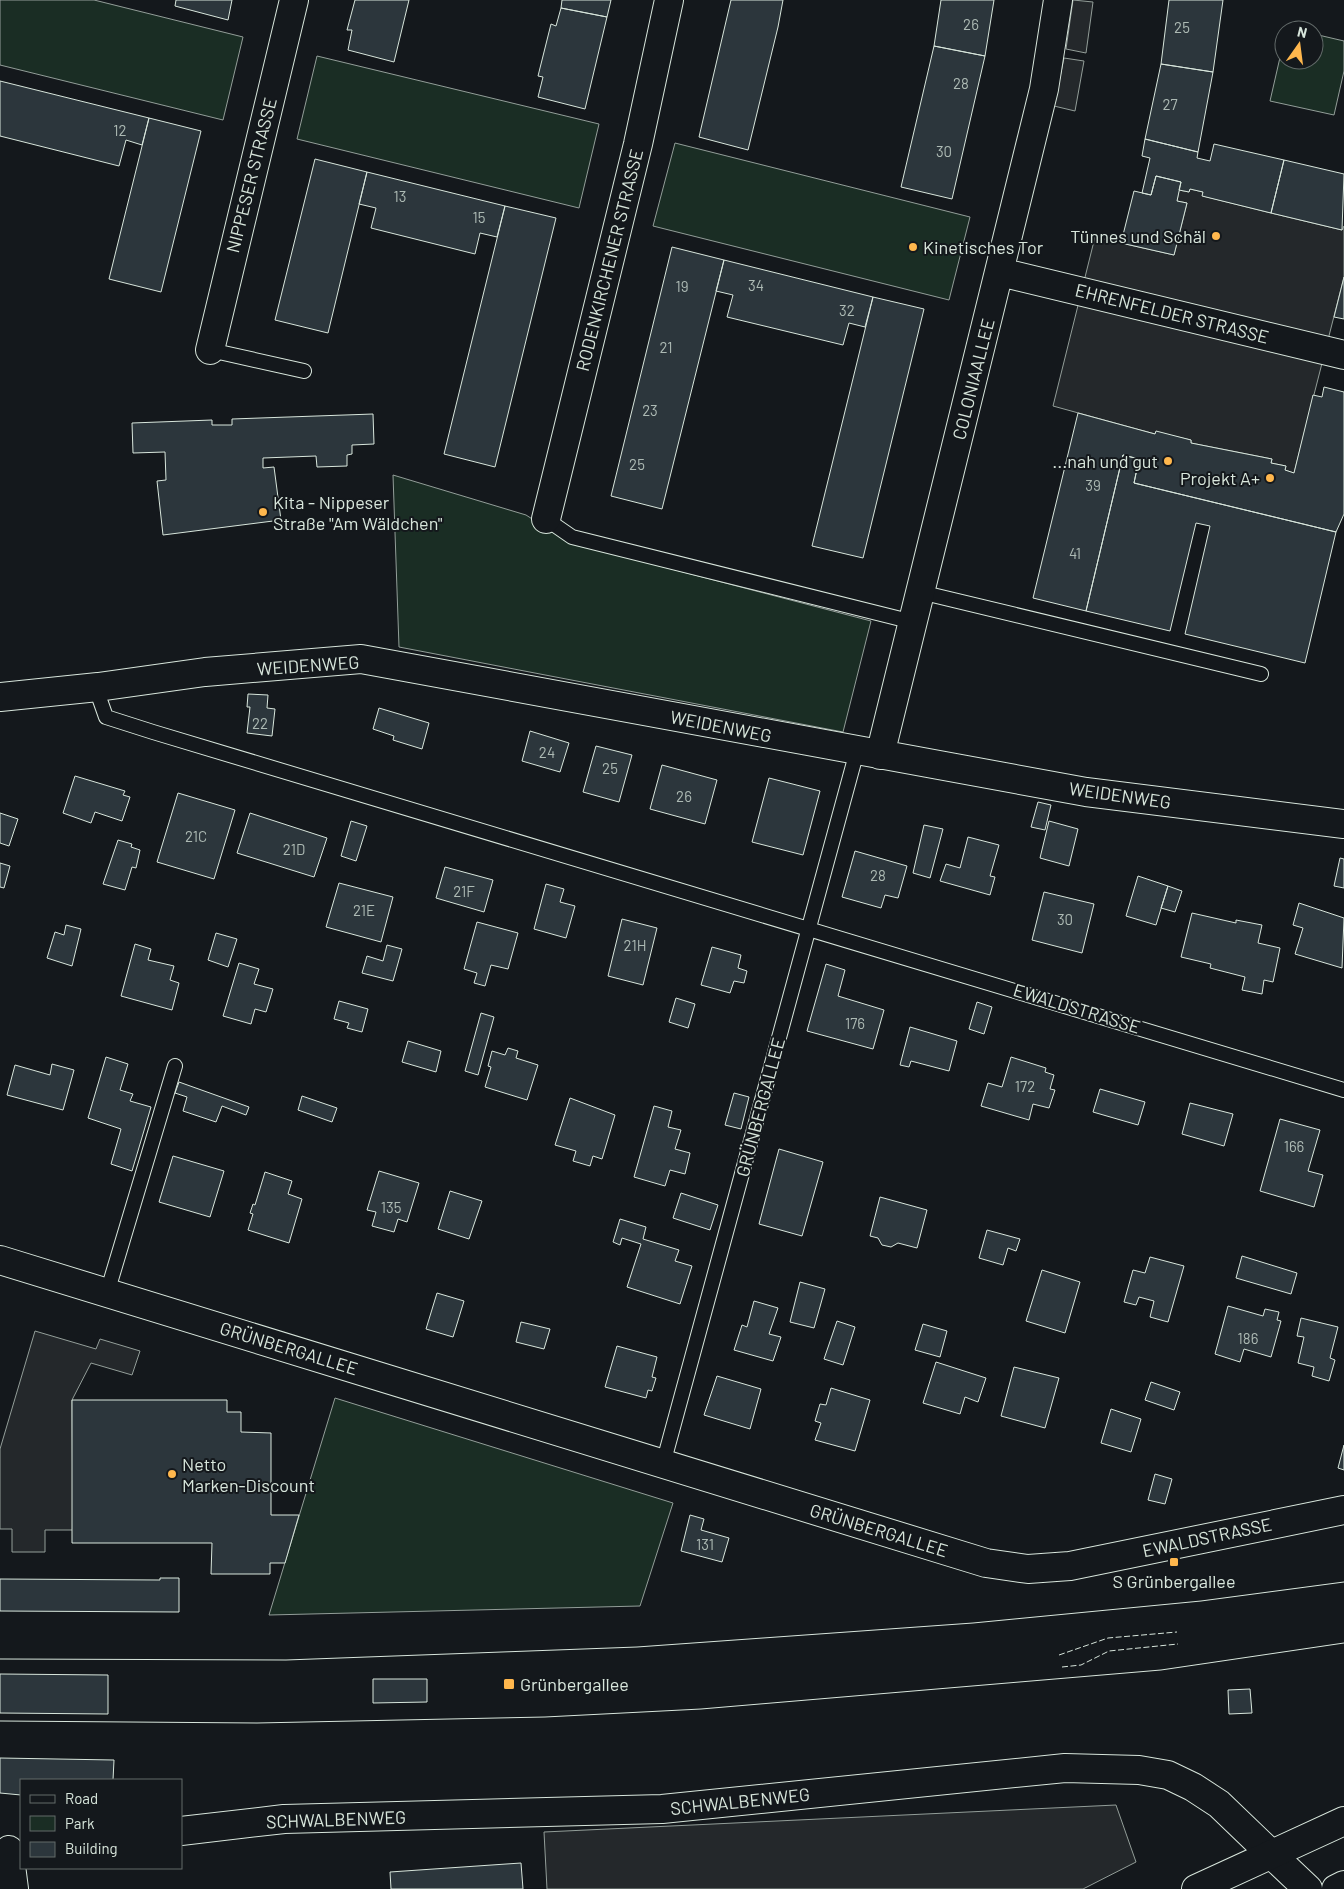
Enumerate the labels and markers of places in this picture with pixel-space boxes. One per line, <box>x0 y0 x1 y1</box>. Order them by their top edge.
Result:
place label: Tünnes und Schäl <box>1070 225 1206 247</box>
marker: Tünnes und Schäl <box>1210 230 1222 242</box>
place label: Kinetisches Tor <box>923 236 1044 258</box>
marker: Kinetisches Tor <box>907 241 919 253</box>
place label: ...nah und gut <box>1052 450 1158 472</box>
marker: ...nah und gut <box>1162 455 1174 467</box>
place label: Projekt A+ <box>1180 467 1260 489</box>
marker: Projekt A+ <box>1264 472 1276 484</box>
place label: Kita - Nippeser Straße "Am Wäldchen" <box>273 491 443 534</box>
marker: Kita - Nippeser Straße "Am Wäldchen" <box>257 506 269 518</box>
place label: Netto Marken-Discount <box>182 1453 315 1496</box>
marker: Netto Marken-Discount <box>166 1468 178 1480</box>
marker: S Grünbergallee <box>1168 1556 1180 1568</box>
place label: S Grünbergallee <box>1112 1570 1236 1592</box>
place label: Grünbergallee <box>520 1673 629 1695</box>
marker: Grünbergallee <box>502 1677 516 1691</box>

